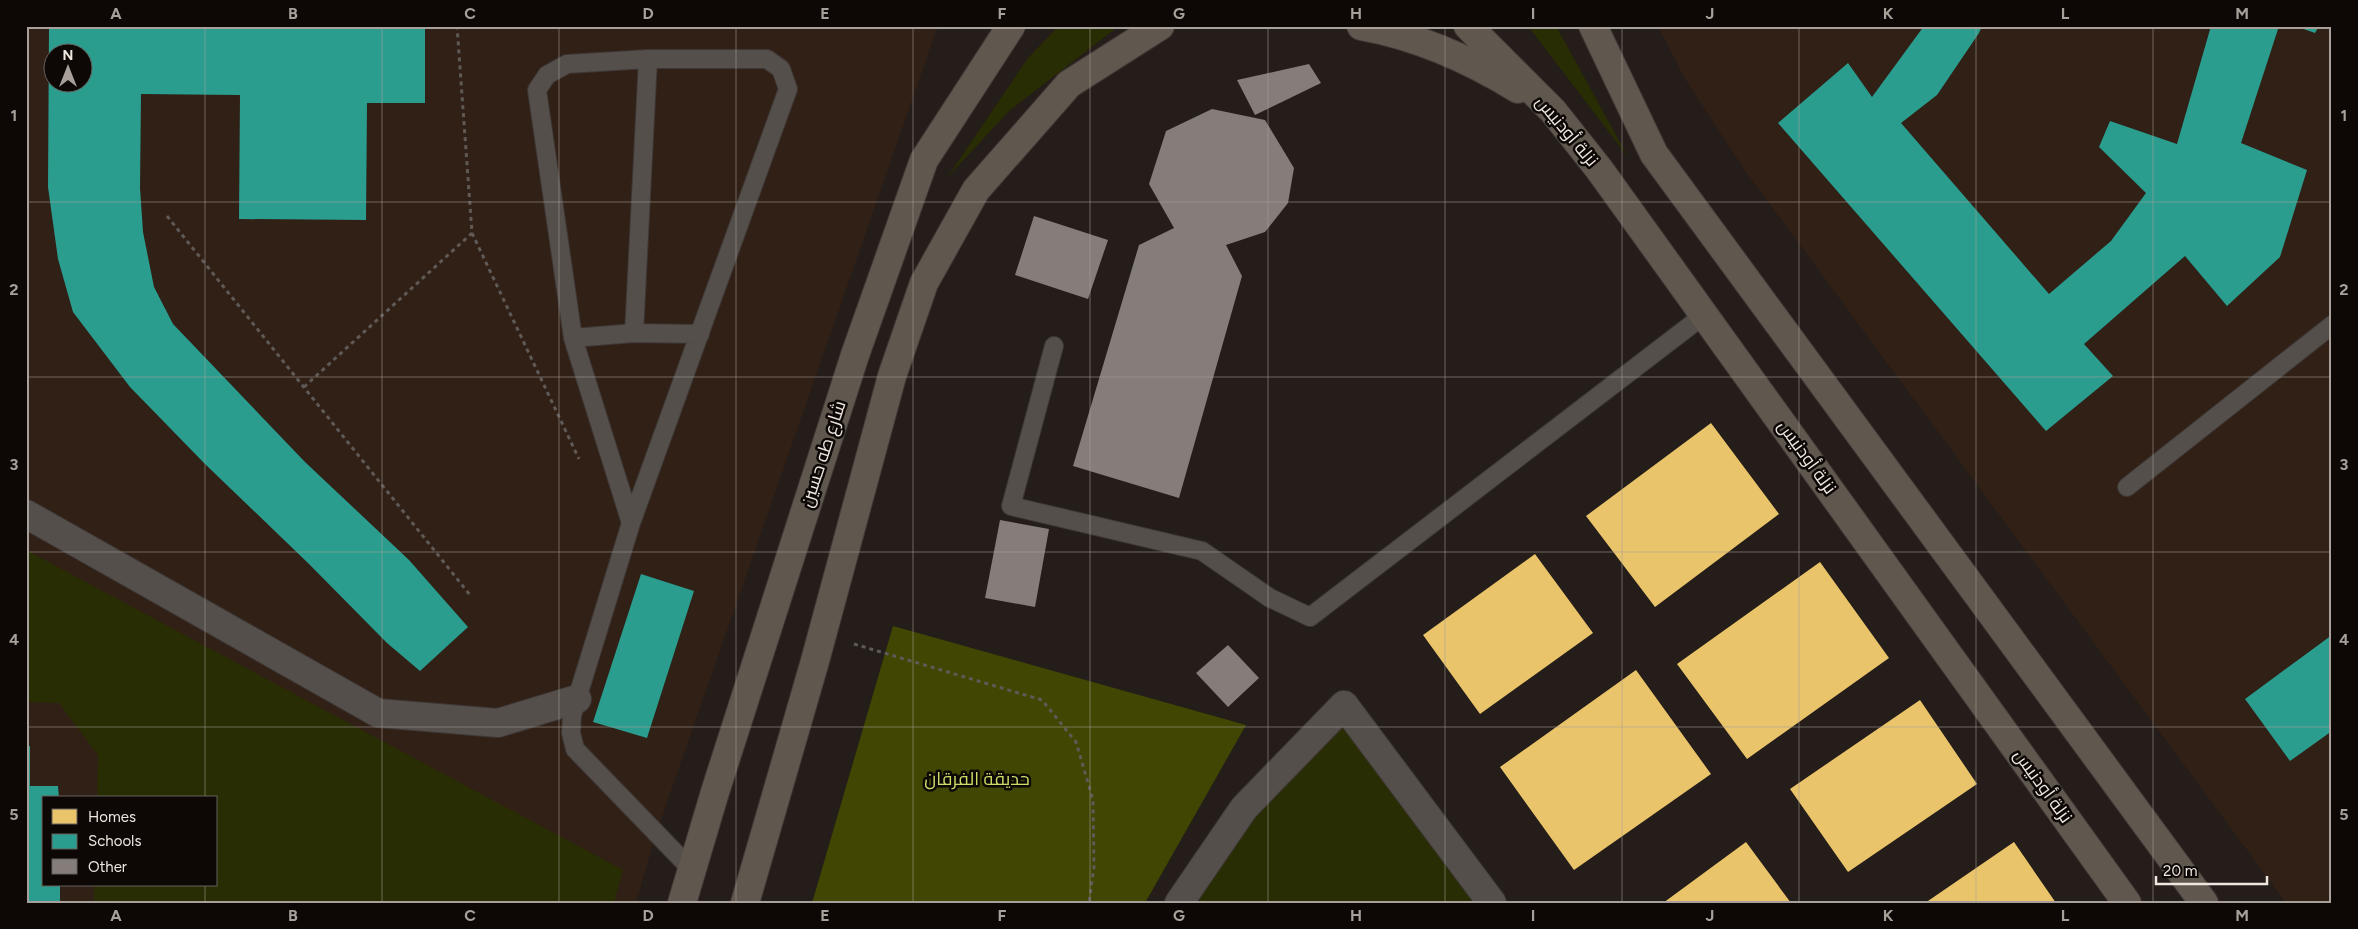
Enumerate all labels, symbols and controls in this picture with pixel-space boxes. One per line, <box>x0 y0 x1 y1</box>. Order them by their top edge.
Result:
text: A <box>110 4 122 23</box>
text: B <box>288 4 298 23</box>
text: C <box>464 4 476 23</box>
text: D <box>642 4 654 23</box>
text: E <box>820 4 830 23</box>
text: F <box>998 4 1007 23</box>
text: G <box>1173 4 1185 23</box>
text: H <box>1350 4 1362 23</box>
text: I <box>1531 4 1535 23</box>
text: J <box>1706 4 1714 23</box>
text: K <box>1883 4 1894 23</box>
text: L <box>2061 4 2070 23</box>
text: M <box>2235 4 2249 23</box>
north arrow <box>42 42 92 92</box>
text: N <box>63 47 73 64</box>
street label: نزلة أودنيس <box>1531 91 1603 171</box>
text: 1 <box>11 106 17 125</box>
text: 1 <box>2341 106 2347 125</box>
text: 2 <box>9 280 19 299</box>
text: 2 <box>2339 280 2349 299</box>
street label: شارع طه حسين <box>795 398 852 510</box>
street label: نزلة أودنيس <box>1773 416 1841 498</box>
text: 3 <box>10 455 19 474</box>
text: 3 <box>2340 455 2349 474</box>
text: 4 <box>9 630 19 649</box>
text: 4 <box>2339 630 2349 649</box>
street label: نزلة أودنيس <box>2009 745 2077 827</box>
park label: حديقة الفرقان <box>924 768 1030 790</box>
legend <box>42 796 218 886</box>
text: 5 <box>9 805 19 824</box>
text: 5 <box>2339 805 2349 824</box>
text: Homes <box>88 808 136 826</box>
text: Schools <box>88 832 141 850</box>
scale bar <box>2156 854 2267 886</box>
text: Other <box>88 858 127 876</box>
text: 20 m <box>2163 862 2197 880</box>
text: A <box>110 906 122 925</box>
text: B <box>288 906 298 925</box>
text: C <box>464 906 476 925</box>
text: D <box>642 906 654 925</box>
text: E <box>820 906 830 925</box>
text: F <box>998 906 1007 925</box>
text: G <box>1173 906 1185 925</box>
text: H <box>1350 906 1362 925</box>
text: I <box>1531 906 1535 925</box>
text: J <box>1706 906 1714 925</box>
text: K <box>1883 906 1894 925</box>
text: L <box>2061 906 2070 925</box>
text: M <box>2235 906 2249 925</box>

